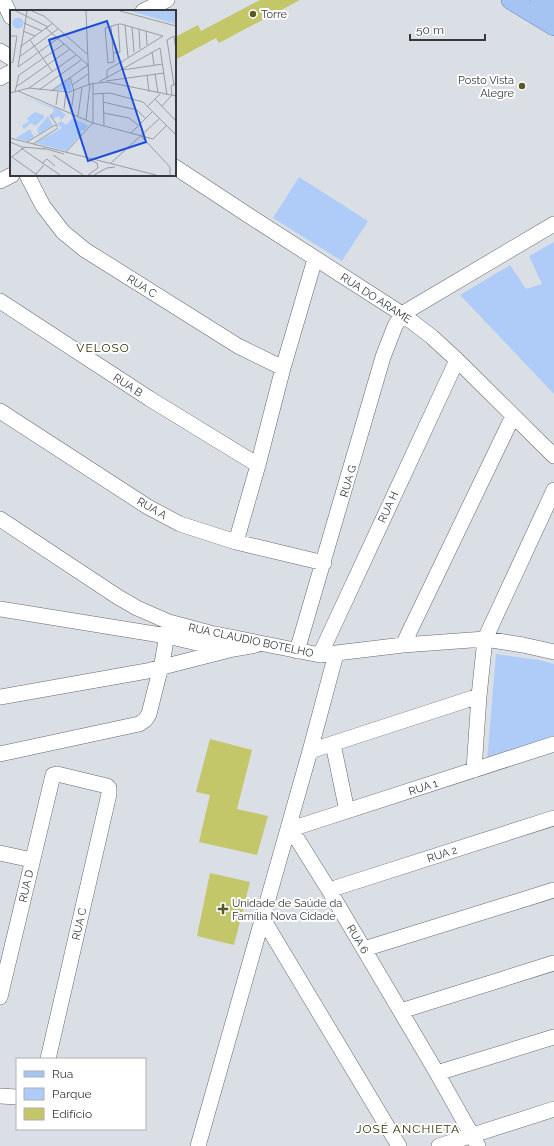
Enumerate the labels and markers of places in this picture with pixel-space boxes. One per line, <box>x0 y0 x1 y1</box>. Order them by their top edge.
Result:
place label: Torre <box>261 8 288 21</box>
marker: Torre <box>248 9 258 19</box>
place label: Posto Vista Alegre <box>458 74 515 100</box>
marker: Posto Vista Alegre <box>517 81 527 91</box>
place label: Unidade de Saúde da Família Nova Cidade <box>232 897 342 923</box>
marker: Unidade de Saúde da Família Nova Cidade <box>217 903 229 915</box>

